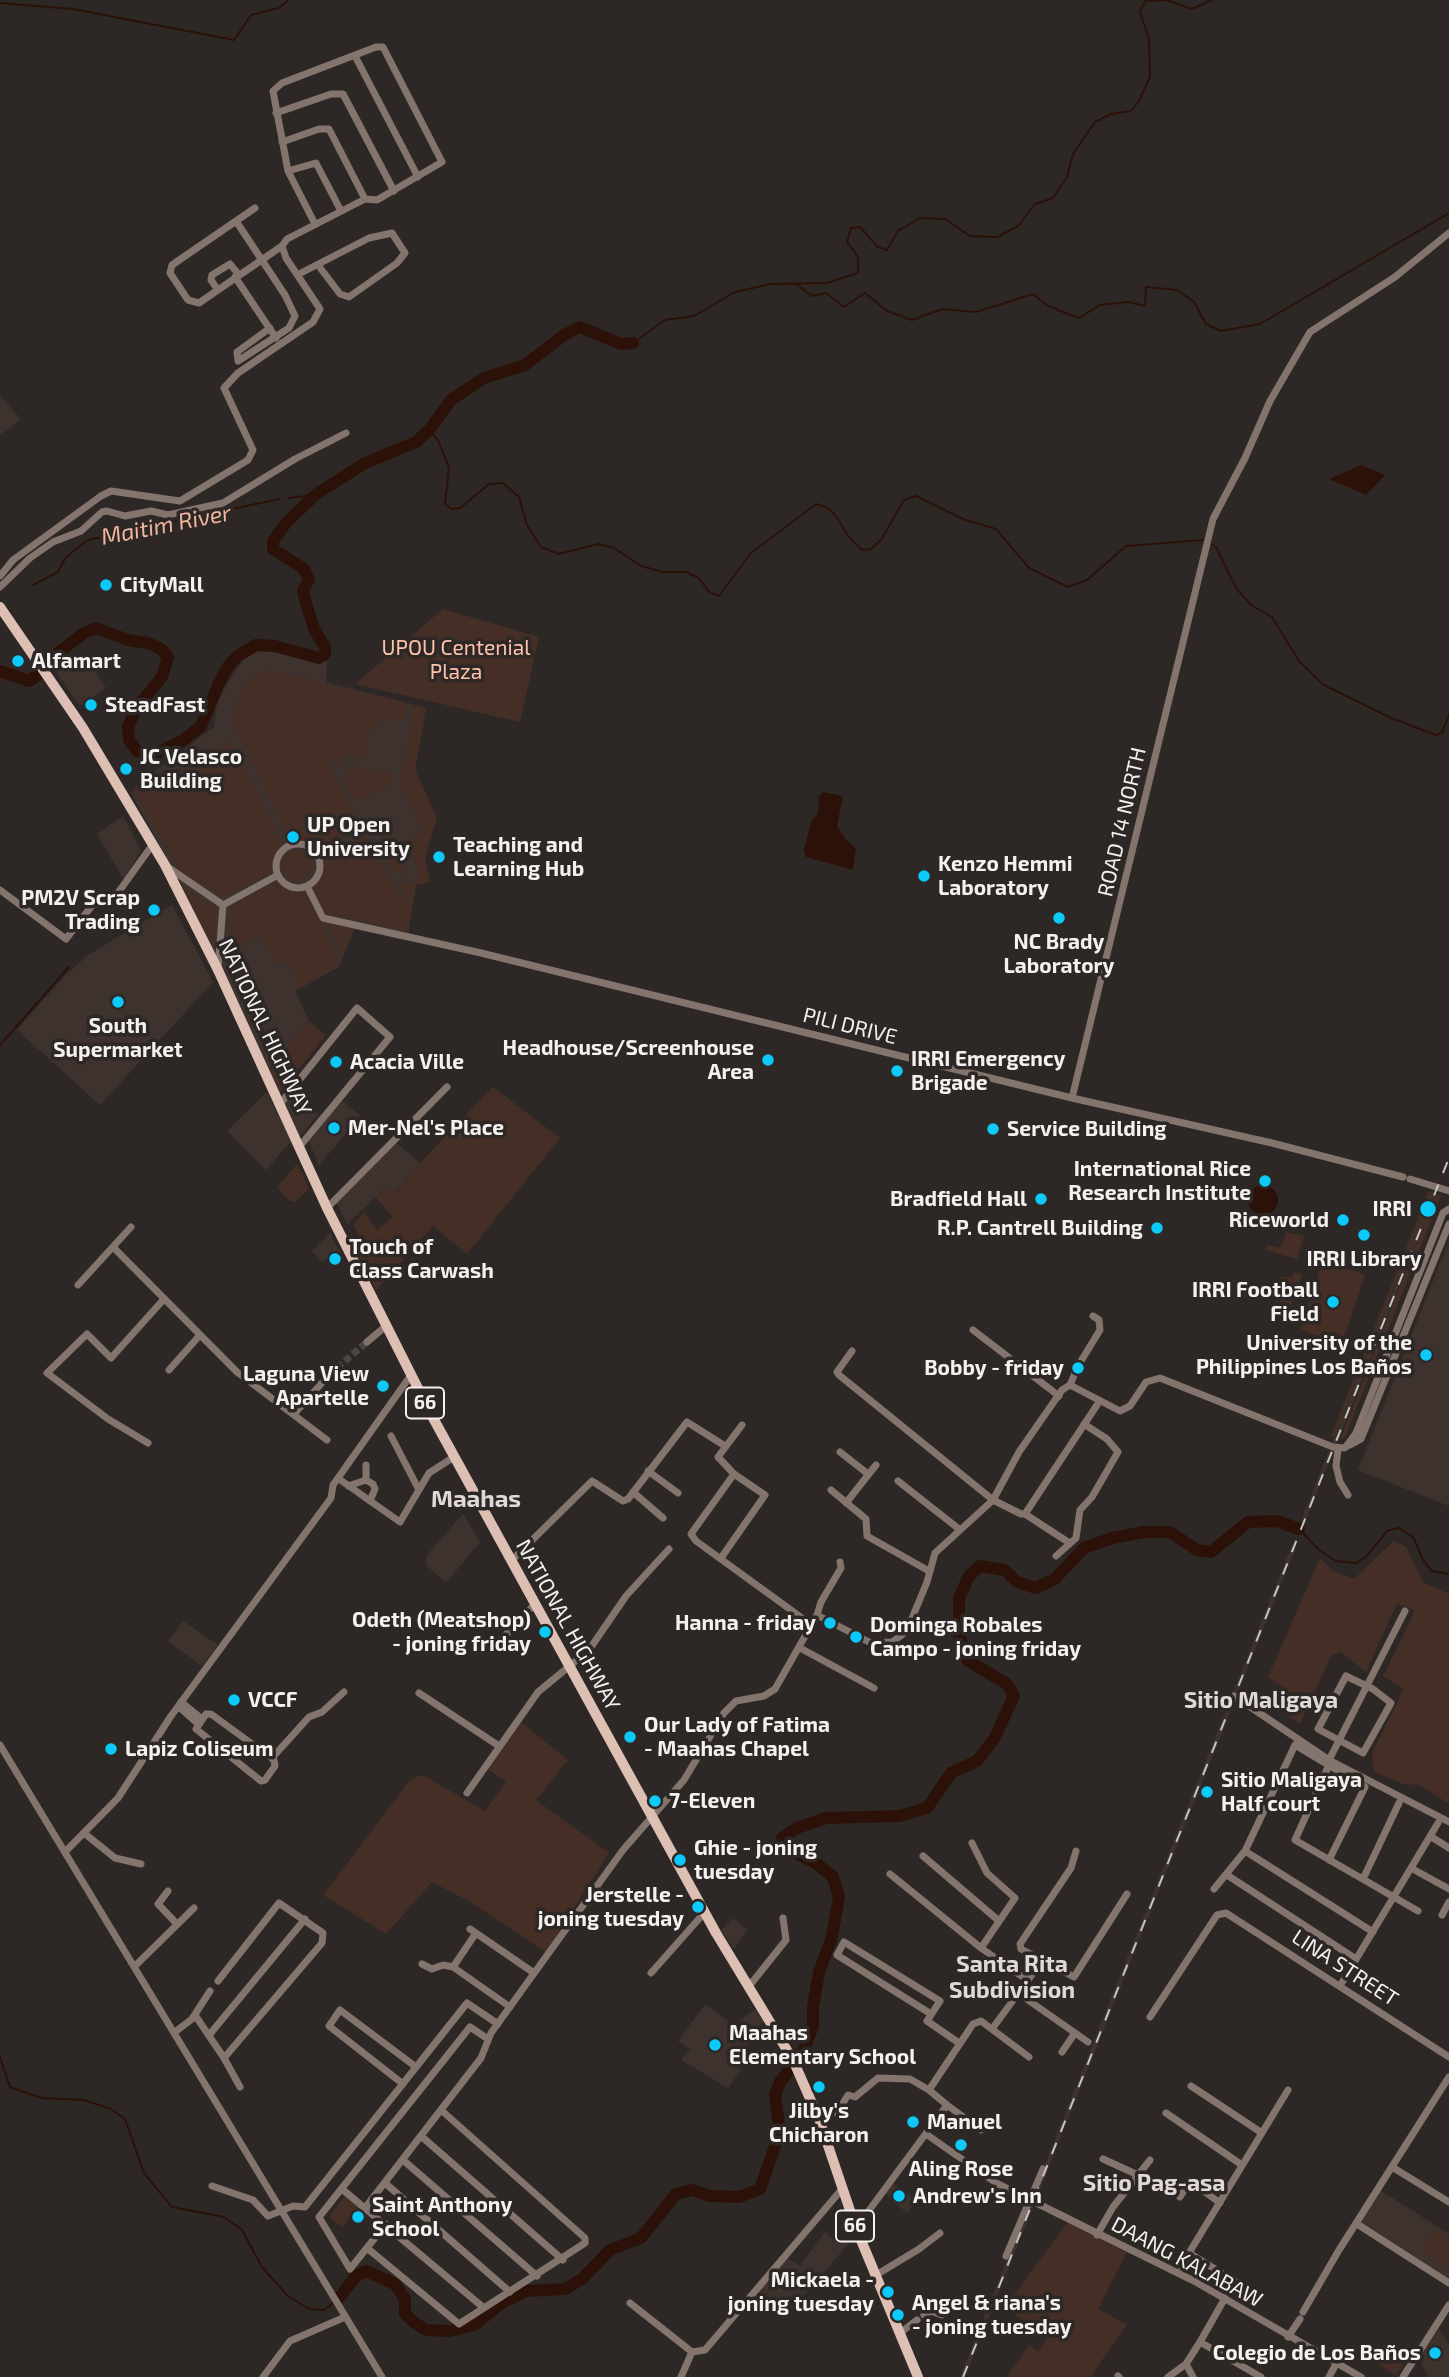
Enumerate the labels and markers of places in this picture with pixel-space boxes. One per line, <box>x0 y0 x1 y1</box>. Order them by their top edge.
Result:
place label: CityMall <box>120 572 204 598</box>
marker: CityMall <box>98 577 114 593</box>
place label: Alfamart <box>32 648 121 674</box>
marker: Alfamart <box>10 653 26 669</box>
place label: SteadFast <box>105 692 205 718</box>
marker: SteadFast <box>83 697 99 713</box>
place label: JC Velasco Building <box>140 744 242 794</box>
marker: JC Velasco Building <box>118 761 134 777</box>
place label: UP Open University <box>307 812 410 862</box>
marker: UP Open University <box>285 829 301 845</box>
place label: Teaching and Learning Hub <box>453 832 584 882</box>
marker: Teaching and Learning Hub <box>431 849 447 865</box>
place label: Kenzo Hemmi Laboratory <box>938 851 1072 901</box>
marker: Kenzo Hemmi Laboratory <box>916 868 932 884</box>
place label: PM2V Scrap Trading <box>21 885 140 935</box>
marker: PM2V Scrap Trading <box>146 902 162 918</box>
marker: NC Brady Laboratory <box>1051 910 1067 926</box>
place label: NC Brady Laboratory <box>1004 929 1114 979</box>
marker: South Supermarket <box>110 994 126 1010</box>
place label: South Supermarket <box>53 1013 183 1063</box>
place label: Headhouse/Screenhouse Area <box>503 1035 754 1085</box>
place label: IRRI Emergency Brigade <box>911 1046 1066 1096</box>
place label: Acacia Ville <box>350 1049 464 1075</box>
marker: Headhouse/Screenhouse Area <box>760 1052 776 1068</box>
marker: Acacia Ville <box>328 1054 344 1070</box>
marker: IRRI Emergency Brigade <box>889 1063 905 1079</box>
place label: Mer-Nel's Place <box>348 1115 504 1141</box>
place label: Service Building <box>1007 1116 1166 1142</box>
marker: Mer-Nel's Place <box>326 1120 342 1136</box>
marker: Service Building <box>985 1121 1001 1137</box>
place label: International Rice Research Institute <box>1068 1156 1251 1206</box>
marker: International Rice Research Institute <box>1257 1173 1273 1189</box>
place label: Bradfield Hall <box>890 1186 1027 1212</box>
marker: Bradfield Hall <box>1033 1191 1049 1207</box>
place label: IRRI <box>1373 1196 1412 1222</box>
marker: IRRI <box>1418 1199 1438 1219</box>
place label: Riceworld <box>1229 1207 1329 1233</box>
marker: Riceworld <box>1335 1212 1351 1228</box>
place label: R.P. Cantrell Building <box>937 1215 1143 1241</box>
marker: R.P. Cantrell Building <box>1149 1220 1165 1236</box>
marker: IRRI Library <box>1356 1227 1372 1243</box>
place label: Touch of Class Carwash <box>349 1234 494 1284</box>
place label: IRRI Library <box>1306 1246 1422 1272</box>
marker: Touch of Class Carwash <box>327 1251 343 1267</box>
place label: IRRI Football Field <box>1192 1277 1319 1327</box>
marker: IRRI Football Field <box>1325 1294 1341 1310</box>
place label: University of the Philippines Los Baños <box>1196 1330 1412 1380</box>
marker: University of the Philippines Los Baños <box>1418 1347 1434 1363</box>
place label: Bobby - friday <box>924 1355 1064 1381</box>
marker: Bobby - friday <box>1070 1360 1086 1376</box>
place label: Laguna View Apartelle <box>243 1361 369 1411</box>
marker: Laguna View Apartelle <box>375 1378 391 1394</box>
place label: Odeth (Meatshop) - joning friday <box>352 1607 531 1657</box>
place label: Hanna - friday <box>675 1610 816 1636</box>
place label: Dominga Robales Campo - joning friday <box>870 1612 1081 1662</box>
marker: Hanna - friday <box>822 1615 838 1631</box>
marker: Odeth (Meatshop) - joning friday <box>537 1624 553 1640</box>
marker: Dominga Robales Campo - joning friday <box>848 1629 864 1645</box>
place label: VCCF <box>248 1687 297 1713</box>
marker: VCCF <box>226 1692 242 1708</box>
place label: Our Lady of Fatima - Maahas Chapel <box>644 1712 830 1762</box>
marker: Our Lady of Fatima - Maahas Chapel <box>622 1729 638 1745</box>
place label: Lapiz Coliseum <box>125 1736 274 1762</box>
marker: Lapiz Coliseum <box>103 1741 119 1757</box>
place label: Sitio Maligaya Half court <box>1221 1767 1362 1817</box>
marker: Sitio Maligaya Half court <box>1199 1784 1215 1800</box>
place label: 7-Eleven <box>669 1788 755 1814</box>
marker: 7-Eleven <box>647 1793 663 1809</box>
place label: Ghie - joning tuesday <box>694 1835 817 1885</box>
marker: Ghie - joning tuesday <box>672 1852 688 1868</box>
place label: Jerstelle - joning tuesday <box>538 1882 684 1932</box>
marker: Jerstelle - joning tuesday <box>690 1899 706 1915</box>
place label: Maahas Elementary School <box>729 2020 916 2070</box>
marker: Maahas Elementary School <box>707 2037 723 2053</box>
marker: Jilby's Chicharon <box>811 2079 827 2095</box>
place label: Jilby's Chicharon <box>769 2098 869 2148</box>
place label: Manuel <box>927 2109 1002 2135</box>
marker: Manuel <box>905 2114 921 2130</box>
marker: Aling Rose <box>953 2137 969 2153</box>
place label: Aling Rose <box>909 2156 1013 2182</box>
place label: Andrew's Inn <box>913 2183 1042 2209</box>
marker: Andrew's Inn <box>891 2188 907 2204</box>
place label: Saint Anthony School <box>372 2192 512 2242</box>
marker: Saint Anthony School <box>350 2209 366 2225</box>
place label: Mickaela - joning tuesday <box>728 2267 874 2317</box>
marker: Mickaela - joning tuesday <box>880 2284 896 2300</box>
place label: Angel & riana's - joning tuesday <box>912 2290 1072 2340</box>
marker: Angel & riana's - joning tuesday <box>890 2307 906 2323</box>
place label: Colegio de Los Baños <box>1213 2340 1421 2366</box>
marker: Colegio de Los Baños <box>1427 2345 1443 2361</box>

